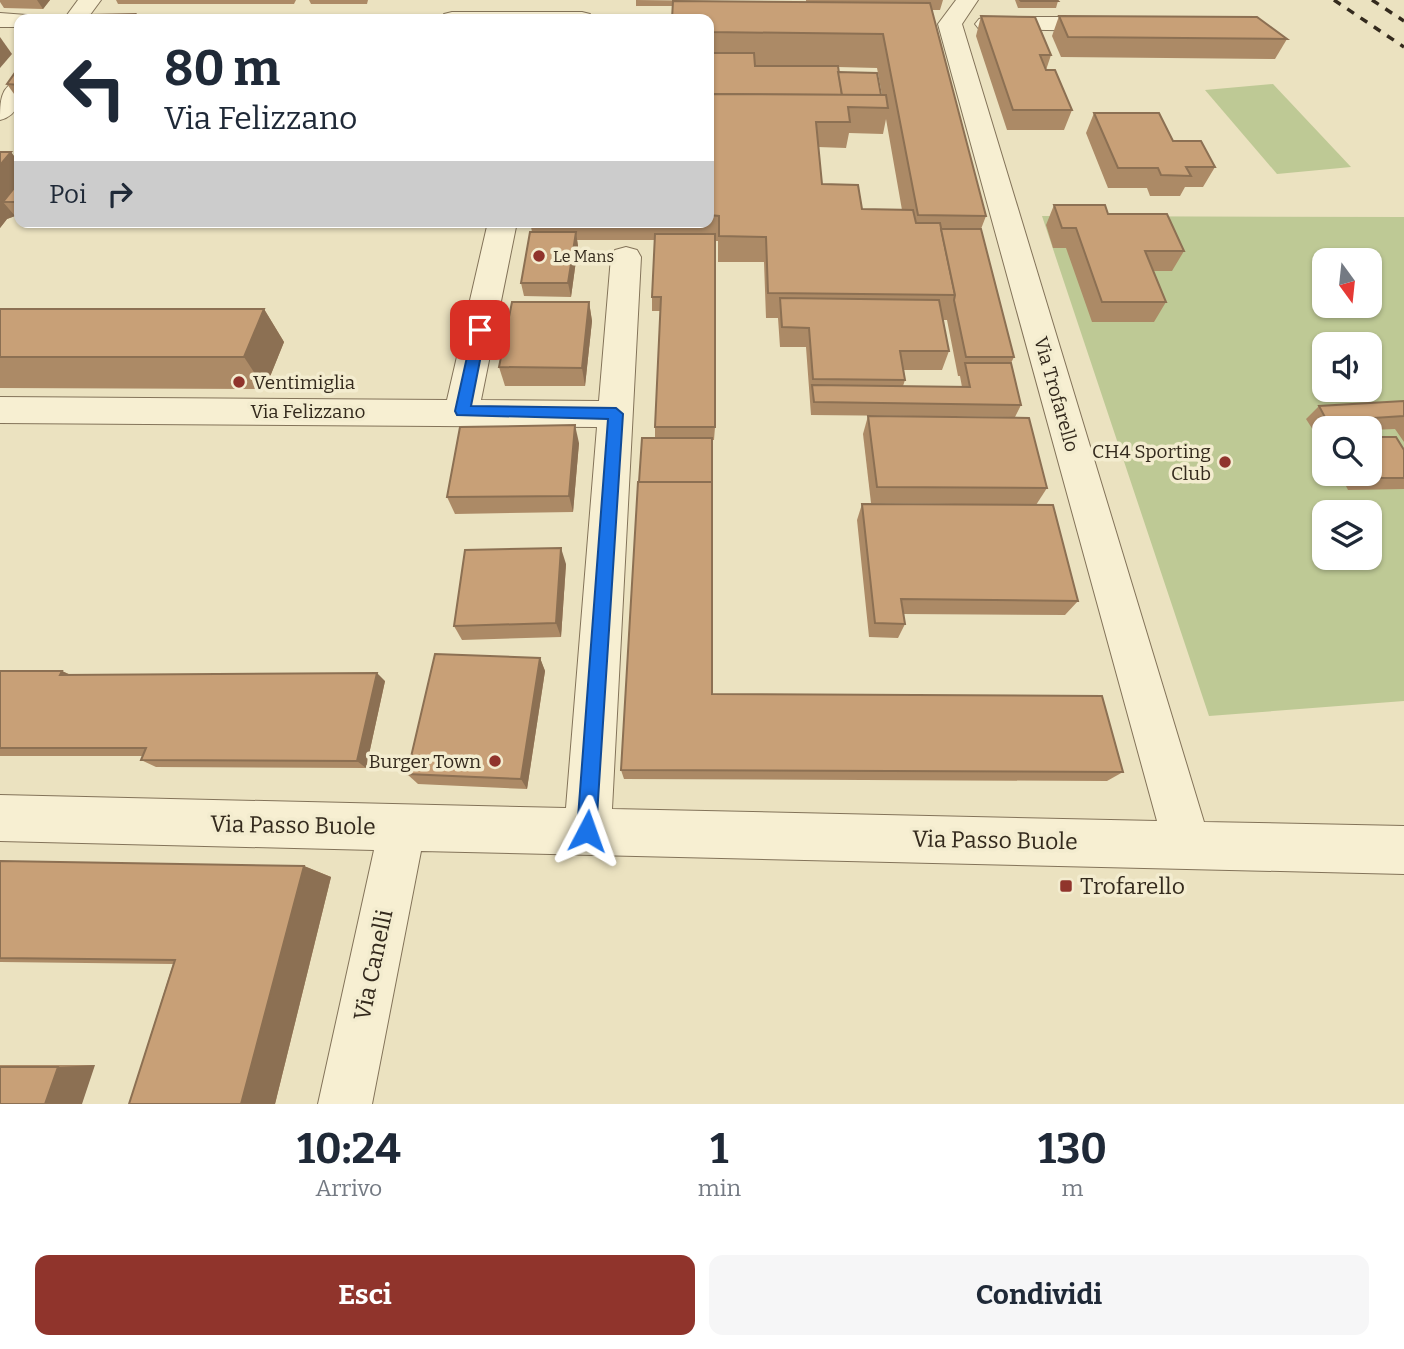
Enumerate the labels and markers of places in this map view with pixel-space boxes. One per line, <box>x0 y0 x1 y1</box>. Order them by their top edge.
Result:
place label: Le Mans <box>553 247 614 266</box>
marker: Le Mans <box>531 248 547 264</box>
pin <box>450 300 510 360</box>
place label: Ventimiglia <box>253 371 356 394</box>
marker: Ventimiglia <box>231 374 247 390</box>
place label: CH4 Sporting Club <box>1092 440 1211 485</box>
marker: CH4 Sporting Club <box>1217 454 1233 470</box>
place label: Burger Town <box>368 750 481 773</box>
marker: Burger Town <box>487 753 503 769</box>
place label: Trofarello <box>1080 872 1185 900</box>
marker: Trofarello <box>1058 878 1074 894</box>

